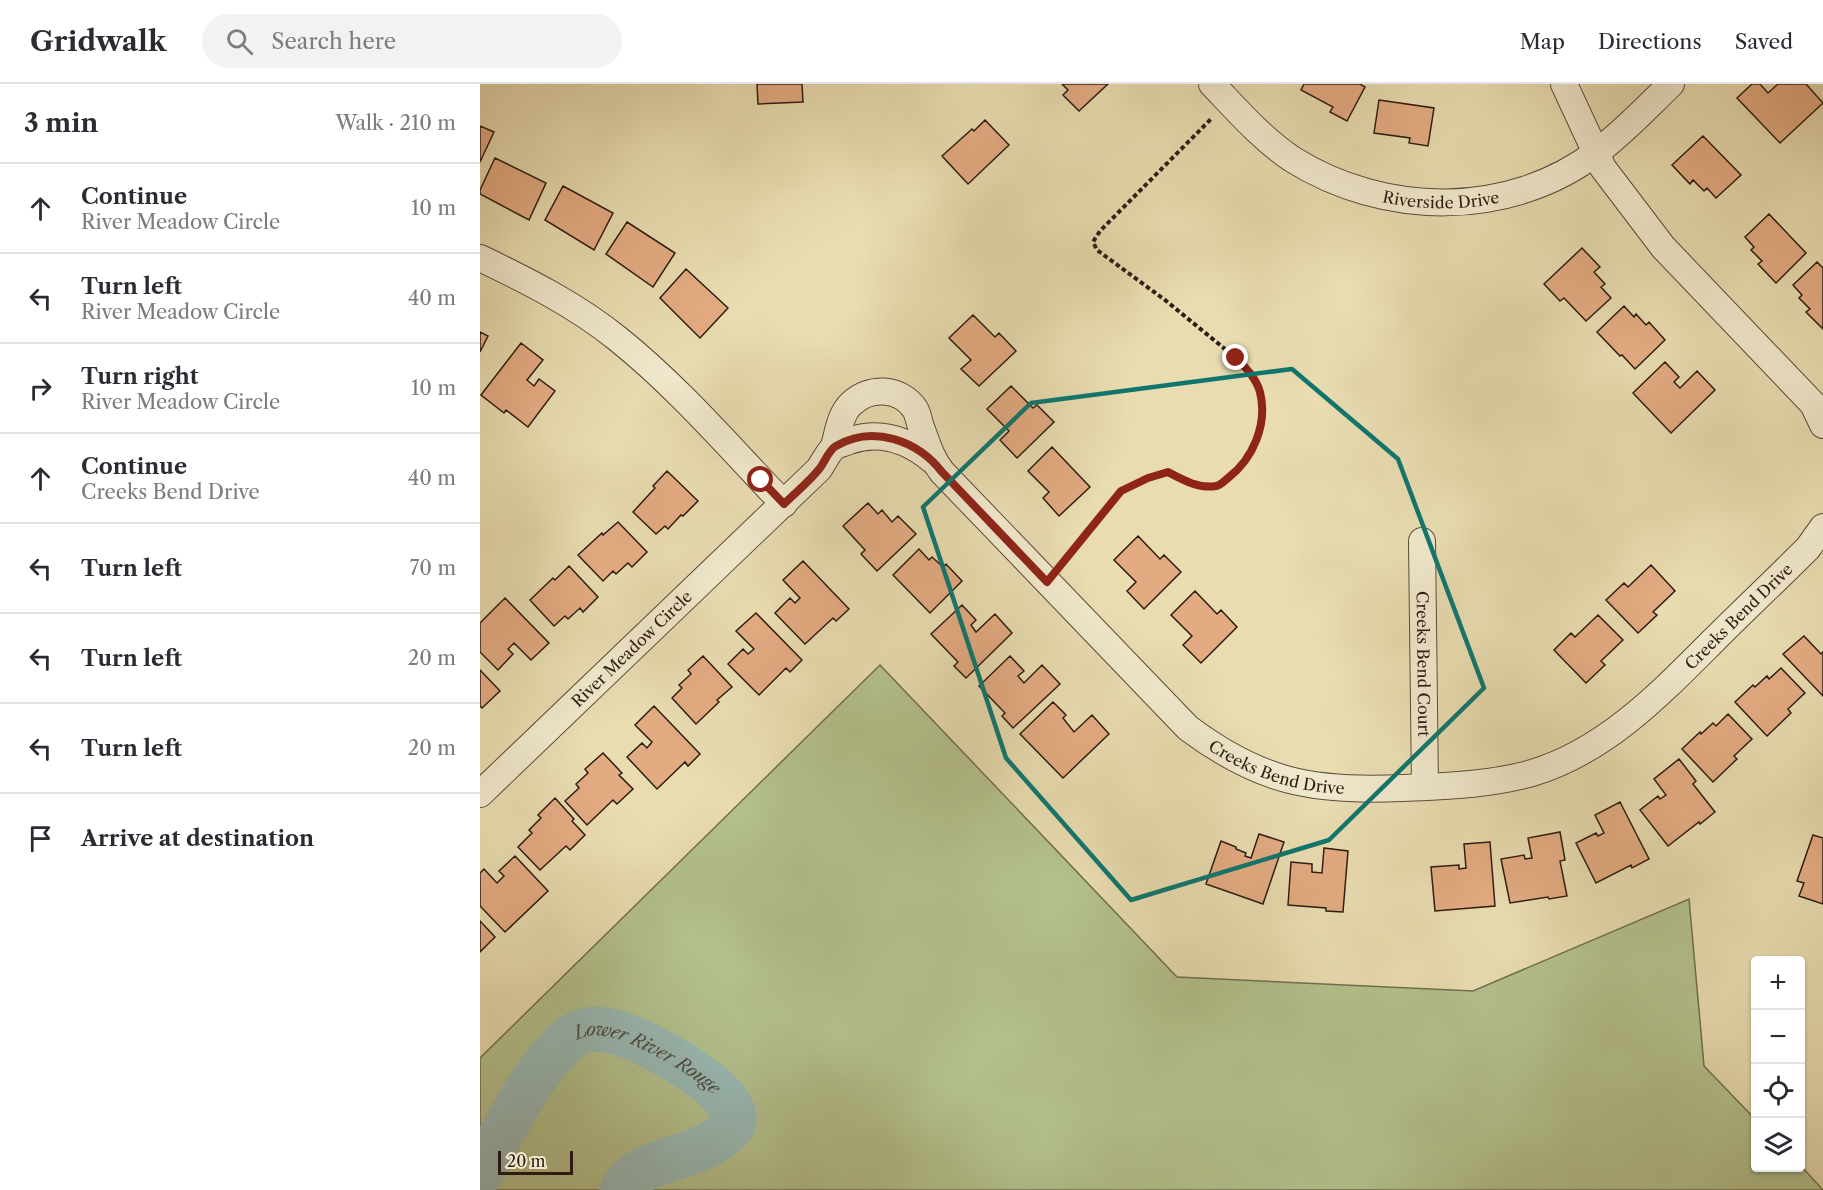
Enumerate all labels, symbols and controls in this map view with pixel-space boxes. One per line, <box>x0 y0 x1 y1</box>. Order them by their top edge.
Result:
search box <box>202 14 622 68</box>
text: Gridwalk <box>30 24 166 58</box>
icon: search <box>223 25 256 58</box>
text: Search here <box>271 28 396 55</box>
text: Map <box>1520 29 1565 54</box>
text: Directions <box>1598 29 1702 54</box>
text: Saved <box>1735 29 1793 54</box>
text: 3 min <box>24 107 98 139</box>
text: Walk · 210 m <box>335 111 456 135</box>
text: Continue <box>81 183 187 210</box>
street label: Riverside Drive <box>1381 186 1501 212</box>
icon: ahead <box>24 192 57 225</box>
text: 10 m <box>411 196 456 220</box>
text: River Meadow Circle <box>81 210 280 234</box>
text: Turn left <box>81 273 182 300</box>
icon: left <box>24 282 57 315</box>
text: 40 m <box>408 286 456 310</box>
text: River Meadow Circle <box>81 300 280 324</box>
route end <box>1222 344 1248 370</box>
text: Turn right <box>81 363 199 390</box>
icon: right <box>24 372 57 405</box>
text: 10 m <box>411 376 456 400</box>
text: River Meadow Circle <box>81 390 280 414</box>
text: Continue <box>81 453 187 480</box>
icon: ahead <box>24 462 57 495</box>
text: 40 m <box>408 466 456 490</box>
route start <box>747 466 773 492</box>
text: Creeks Bend Drive <box>81 480 260 504</box>
icon: left <box>24 552 57 585</box>
text: Turn left <box>81 555 182 582</box>
text: 70 m <box>410 556 456 580</box>
street label: Creeks Bend Drive <box>1680 559 1797 674</box>
street label: River Meadow Circle <box>567 586 696 711</box>
street label: Creeks Bend Court <box>1413 591 1434 737</box>
icon: left <box>24 642 57 675</box>
text: Turn left <box>81 645 182 672</box>
text: 20 m <box>408 646 456 670</box>
icon: left <box>24 732 57 765</box>
text: Turn left <box>81 735 182 762</box>
street label: Creeks Bend Drive <box>1205 735 1345 798</box>
text: 20 m <box>408 736 456 760</box>
icon: arrive <box>24 822 57 855</box>
text: Arrive at destination <box>81 825 314 852</box>
map controls <box>1751 956 1805 1172</box>
button: + <box>1751 956 1805 1010</box>
button: − <box>1751 1010 1805 1064</box>
water label: Lower River Rouge <box>569 1018 726 1100</box>
button: locate <box>1751 1064 1805 1118</box>
button: layers <box>1751 1118 1805 1172</box>
scale bar <box>498 1148 573 1176</box>
text: 20 m <box>507 1151 546 1171</box>

